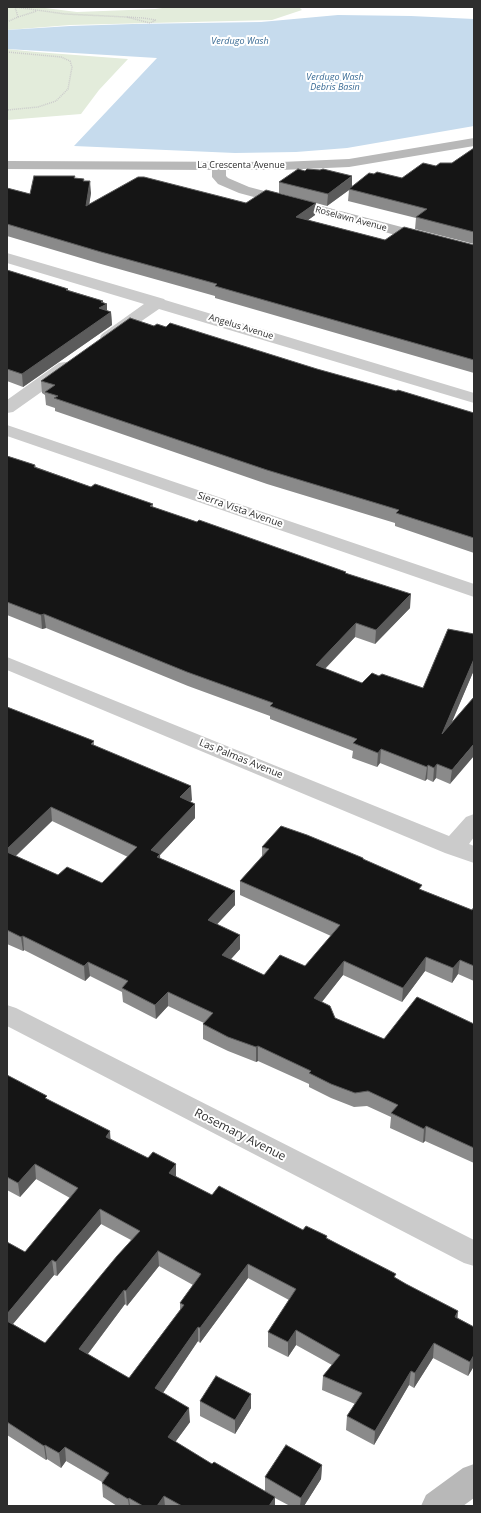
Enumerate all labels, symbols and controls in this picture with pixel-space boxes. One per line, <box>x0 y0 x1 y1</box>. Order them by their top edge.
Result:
water label: Verdugo Wash <box>211 36 269 46</box>
water label: Verdugo Wash Debris Basin <box>306 72 364 93</box>
street label: La Crescenta Avenue <box>197 160 285 170</box>
street label: Roselawn Avenue <box>314 204 388 234</box>
street label: Angelus Avenue <box>207 312 275 342</box>
street label: Sierra Vista Avenue <box>196 490 284 530</box>
street label: Las Palmas Avenue <box>197 737 285 781</box>
street label: Rosemary Avenue <box>192 1106 288 1164</box>

